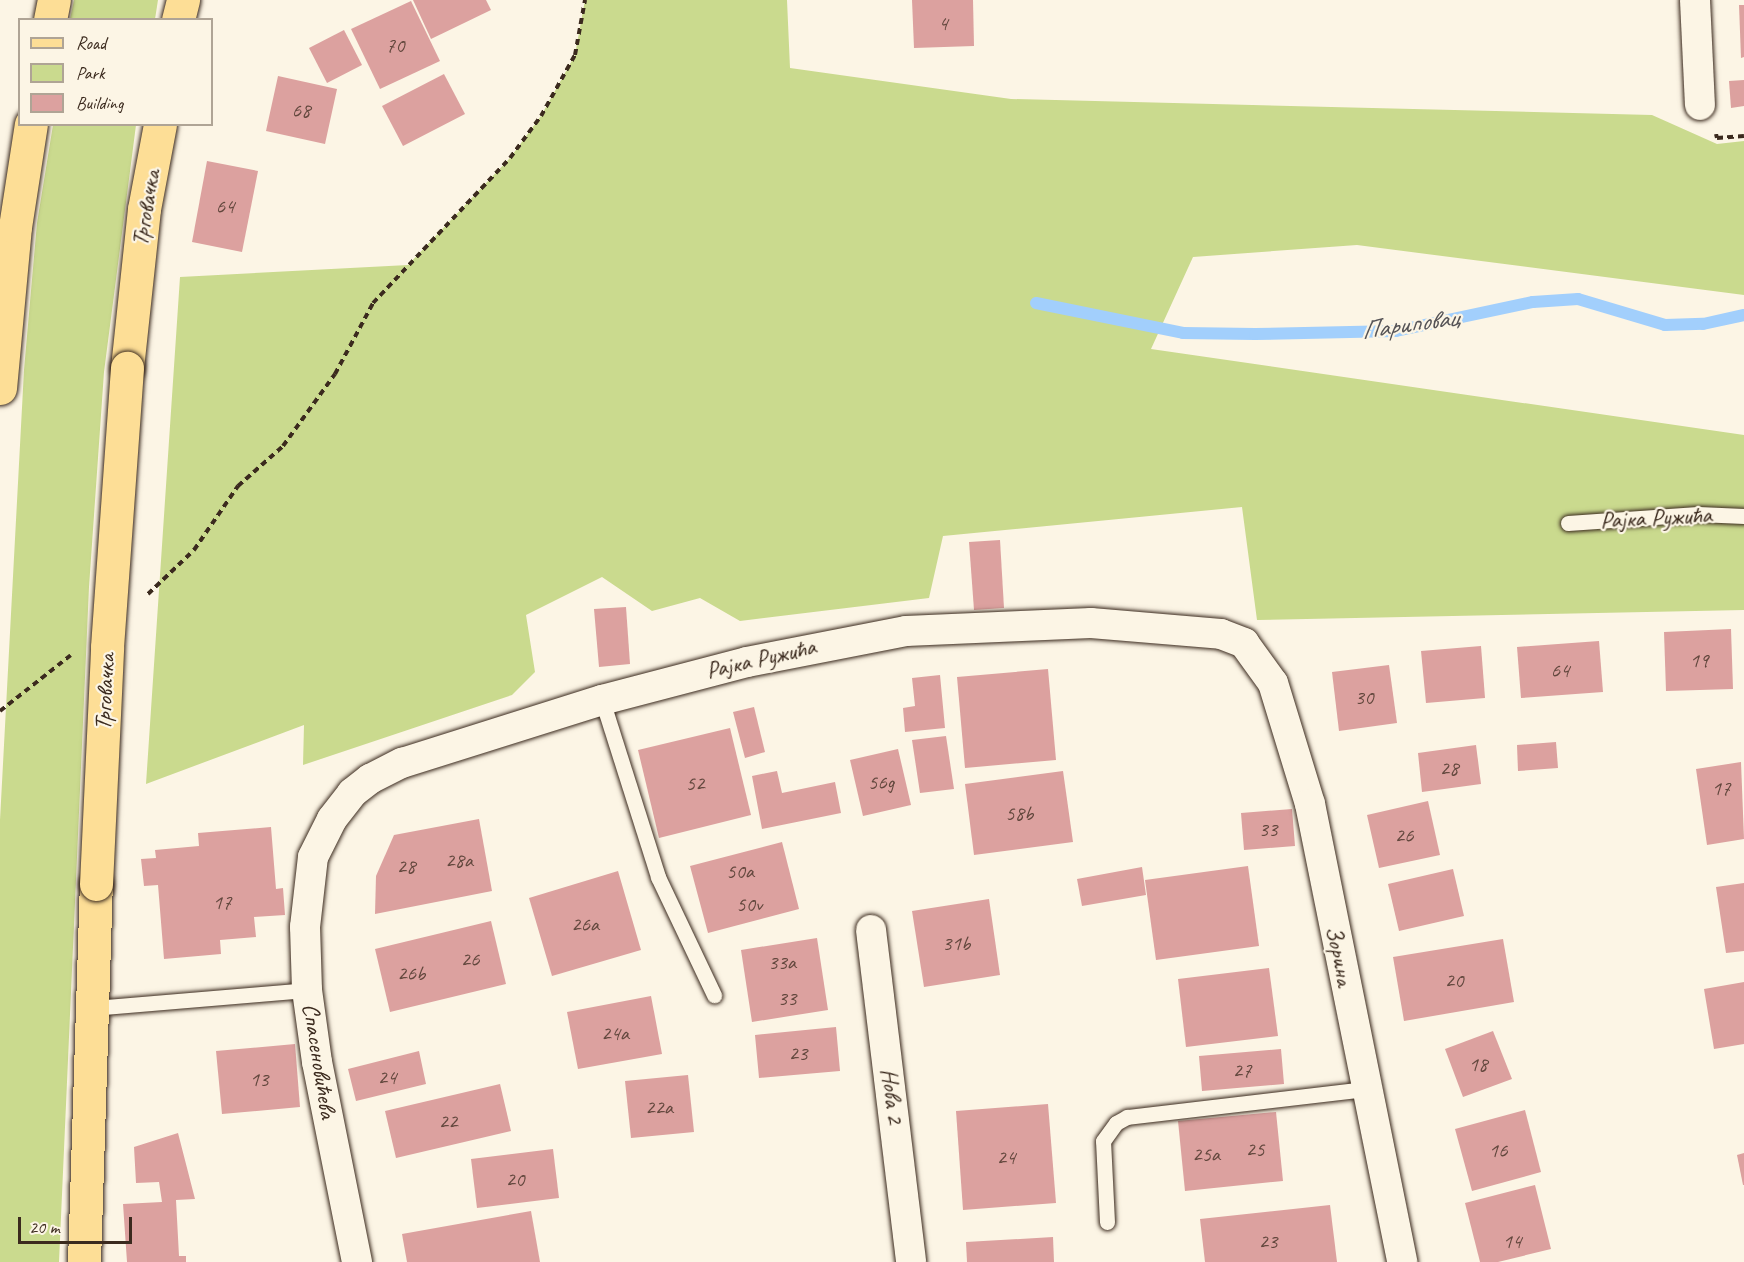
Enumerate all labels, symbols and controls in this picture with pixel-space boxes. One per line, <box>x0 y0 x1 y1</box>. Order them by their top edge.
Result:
house number: 4 <box>938 10 948 36</box>
legend <box>18 18 213 126</box>
text: Road <box>76 32 106 54</box>
house number: 70 <box>386 32 404 58</box>
text: Park <box>76 62 105 84</box>
text: Building <box>76 92 123 114</box>
house number: 68 <box>292 97 310 123</box>
street label: Трговачка <box>126 168 166 248</box>
house number: 64 <box>216 193 234 219</box>
water label: Париповац <box>1359 302 1461 346</box>
street label: Рајка Ружића <box>1598 501 1714 535</box>
street label: Рајка Ружића <box>702 632 820 686</box>
house number: 19 <box>1690 647 1708 673</box>
street label: Трговачка <box>89 653 121 731</box>
house number: 64 <box>1551 657 1569 683</box>
house number: 30 <box>1355 684 1373 710</box>
house number: 28 <box>1440 755 1458 781</box>
house number: 56g <box>868 769 894 795</box>
house number: 52 <box>686 770 704 796</box>
house number: 17 <box>1712 775 1730 801</box>
house number: 58b <box>1005 800 1033 826</box>
house number: 33 <box>1259 816 1277 842</box>
house number: 26 <box>1395 822 1413 848</box>
house number: 28a <box>445 847 473 873</box>
house number: 28 <box>397 853 415 879</box>
house number: 50a <box>726 858 754 884</box>
house number: 17 <box>213 889 231 915</box>
house number: 50v <box>736 891 762 917</box>
house number: 26a <box>571 911 599 937</box>
street label: Зорина <box>1319 923 1359 989</box>
house number: 31b <box>942 930 970 956</box>
house number: 26 <box>461 946 479 972</box>
house number: 33a <box>768 949 796 975</box>
house number: 26b <box>397 960 425 986</box>
house number: 20 <box>1445 967 1463 993</box>
house number: 33 <box>778 985 796 1011</box>
street label: Спасеновићева <box>296 1001 342 1121</box>
house number: 24a <box>601 1020 629 1046</box>
house number: 23 <box>789 1040 807 1066</box>
house number: 18 <box>1469 1051 1487 1077</box>
house number: 27 <box>1233 1057 1251 1083</box>
house number: 24 <box>378 1064 396 1090</box>
house number: 13 <box>250 1066 268 1092</box>
street label: Нова 2 <box>874 1067 910 1125</box>
house number: 22a <box>645 1094 673 1120</box>
house number: 22 <box>439 1108 457 1134</box>
house number: 25 <box>1246 1136 1264 1162</box>
house number: 16 <box>1489 1137 1507 1163</box>
house number: 25a <box>1192 1141 1220 1167</box>
house number: 24 <box>997 1144 1015 1170</box>
house number: 20 <box>506 1166 524 1192</box>
scale bar <box>21 1205 135 1243</box>
text: 20 m <box>29 1216 60 1238</box>
house number: 23 <box>1259 1228 1277 1254</box>
house number: 14 <box>1503 1228 1521 1254</box>

